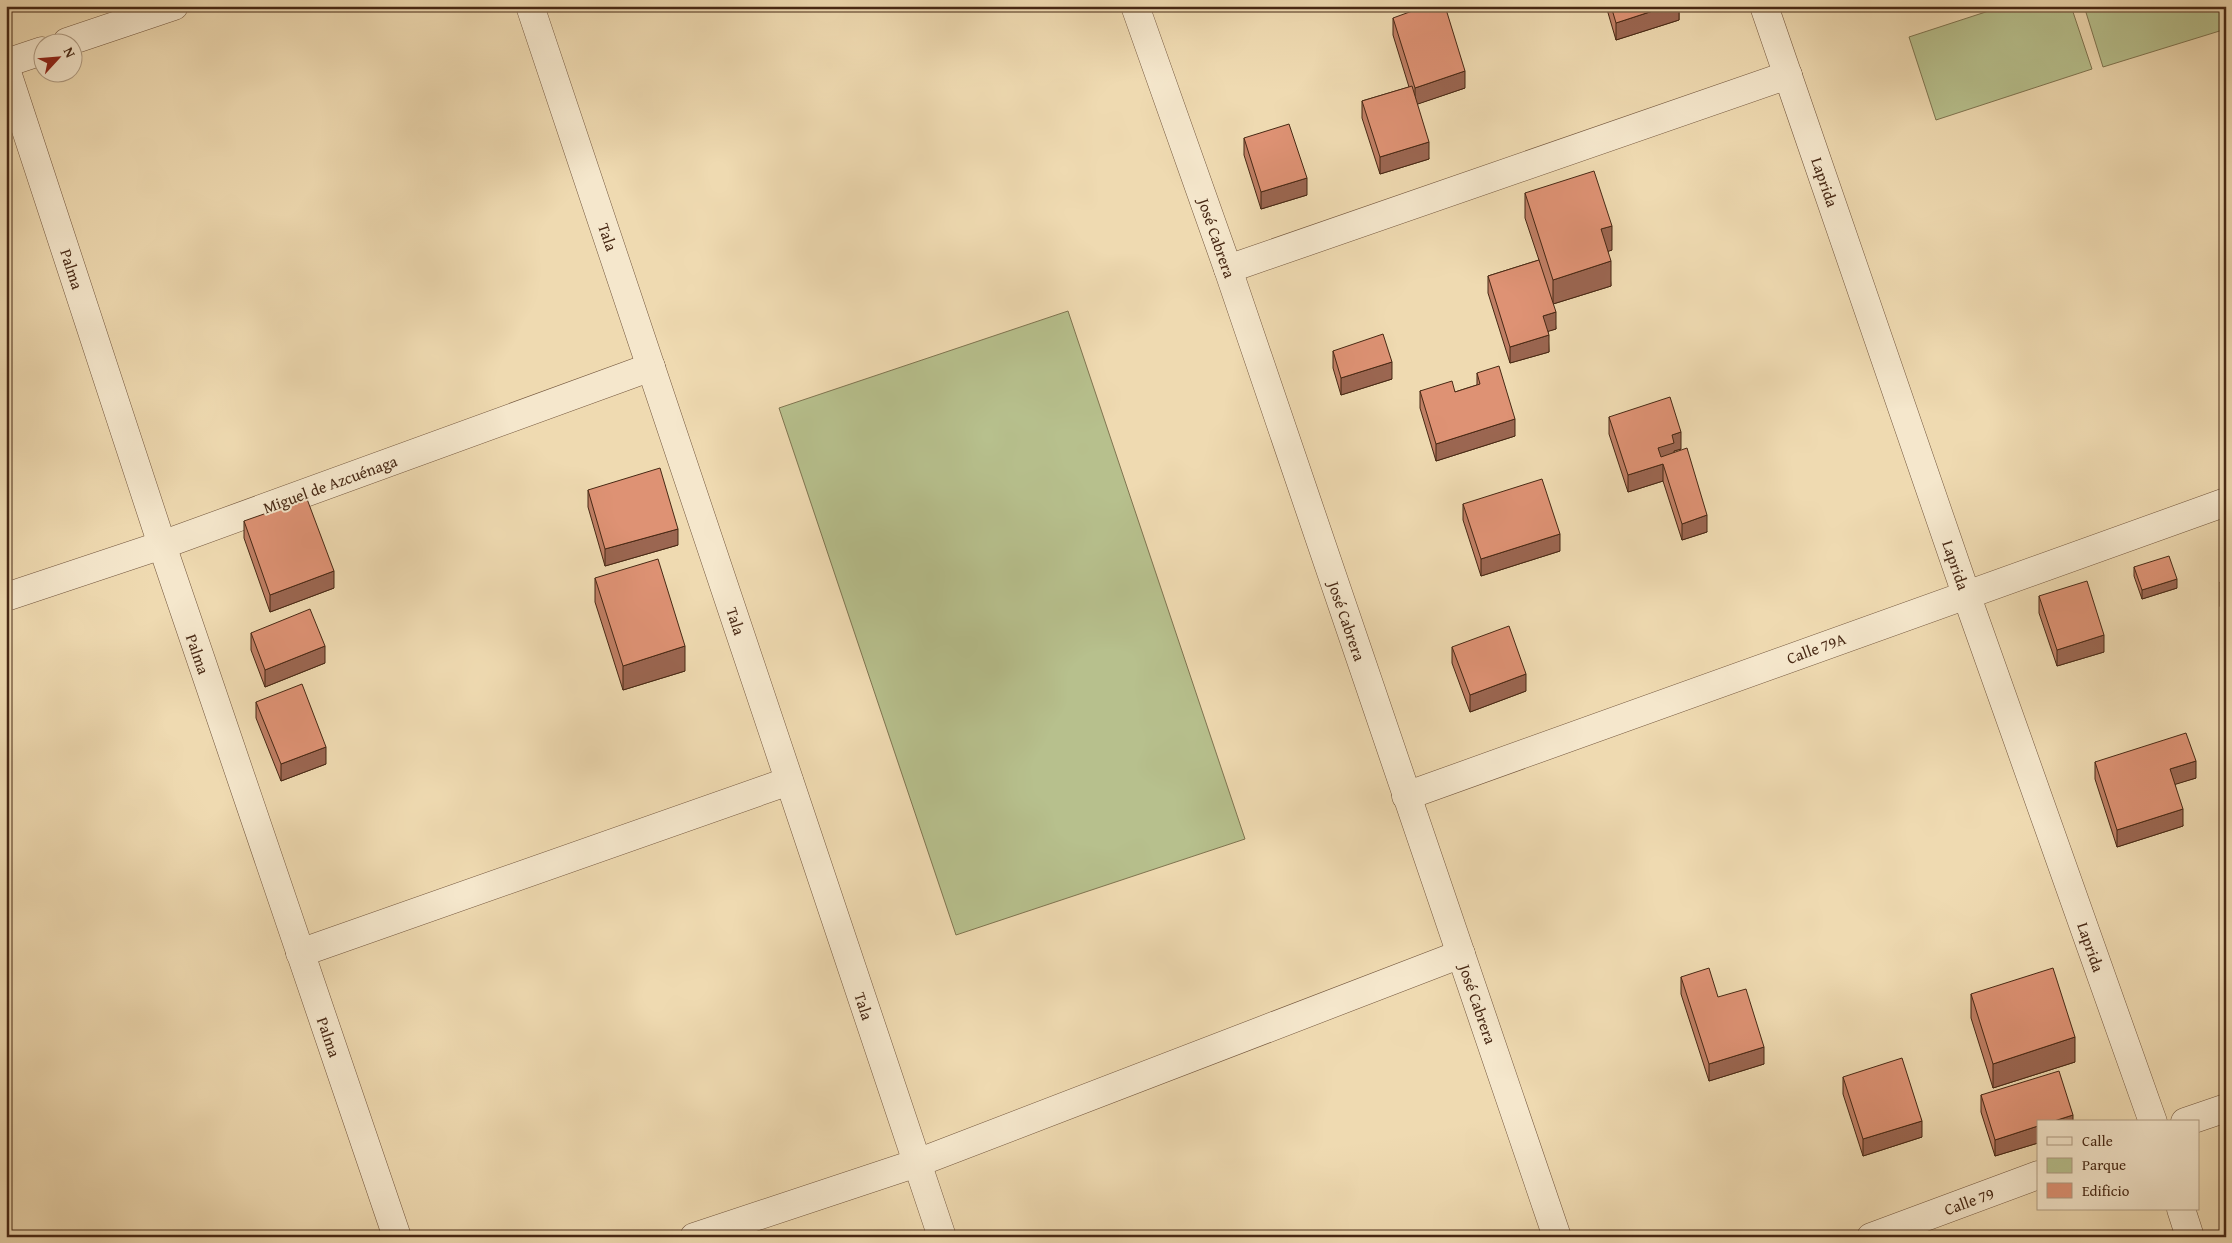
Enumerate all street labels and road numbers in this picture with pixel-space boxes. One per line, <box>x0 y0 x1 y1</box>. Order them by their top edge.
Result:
street label: Laprida <box>1805 154 1845 211</box>
street label: José Cabrera <box>1191 193 1242 282</box>
street label: Tala <box>592 220 624 255</box>
street label: Palma <box>54 246 90 293</box>
street label: Miguel de Azcuénaga <box>259 448 401 519</box>
street label: Laprida <box>1936 537 1976 594</box>
street label: José Cabrera <box>1321 576 1372 665</box>
street label: Tala <box>720 604 752 638</box>
street label: Calle 79A <box>1783 626 1849 670</box>
street label: Palma <box>180 631 216 678</box>
street label: Laprida <box>2071 919 2111 976</box>
street label: José Cabrera <box>1452 959 1503 1048</box>
street label: Tala <box>848 989 880 1023</box>
street label: Palma <box>311 1014 347 1061</box>
street label: Calle 79 <box>1941 1181 1998 1221</box>

